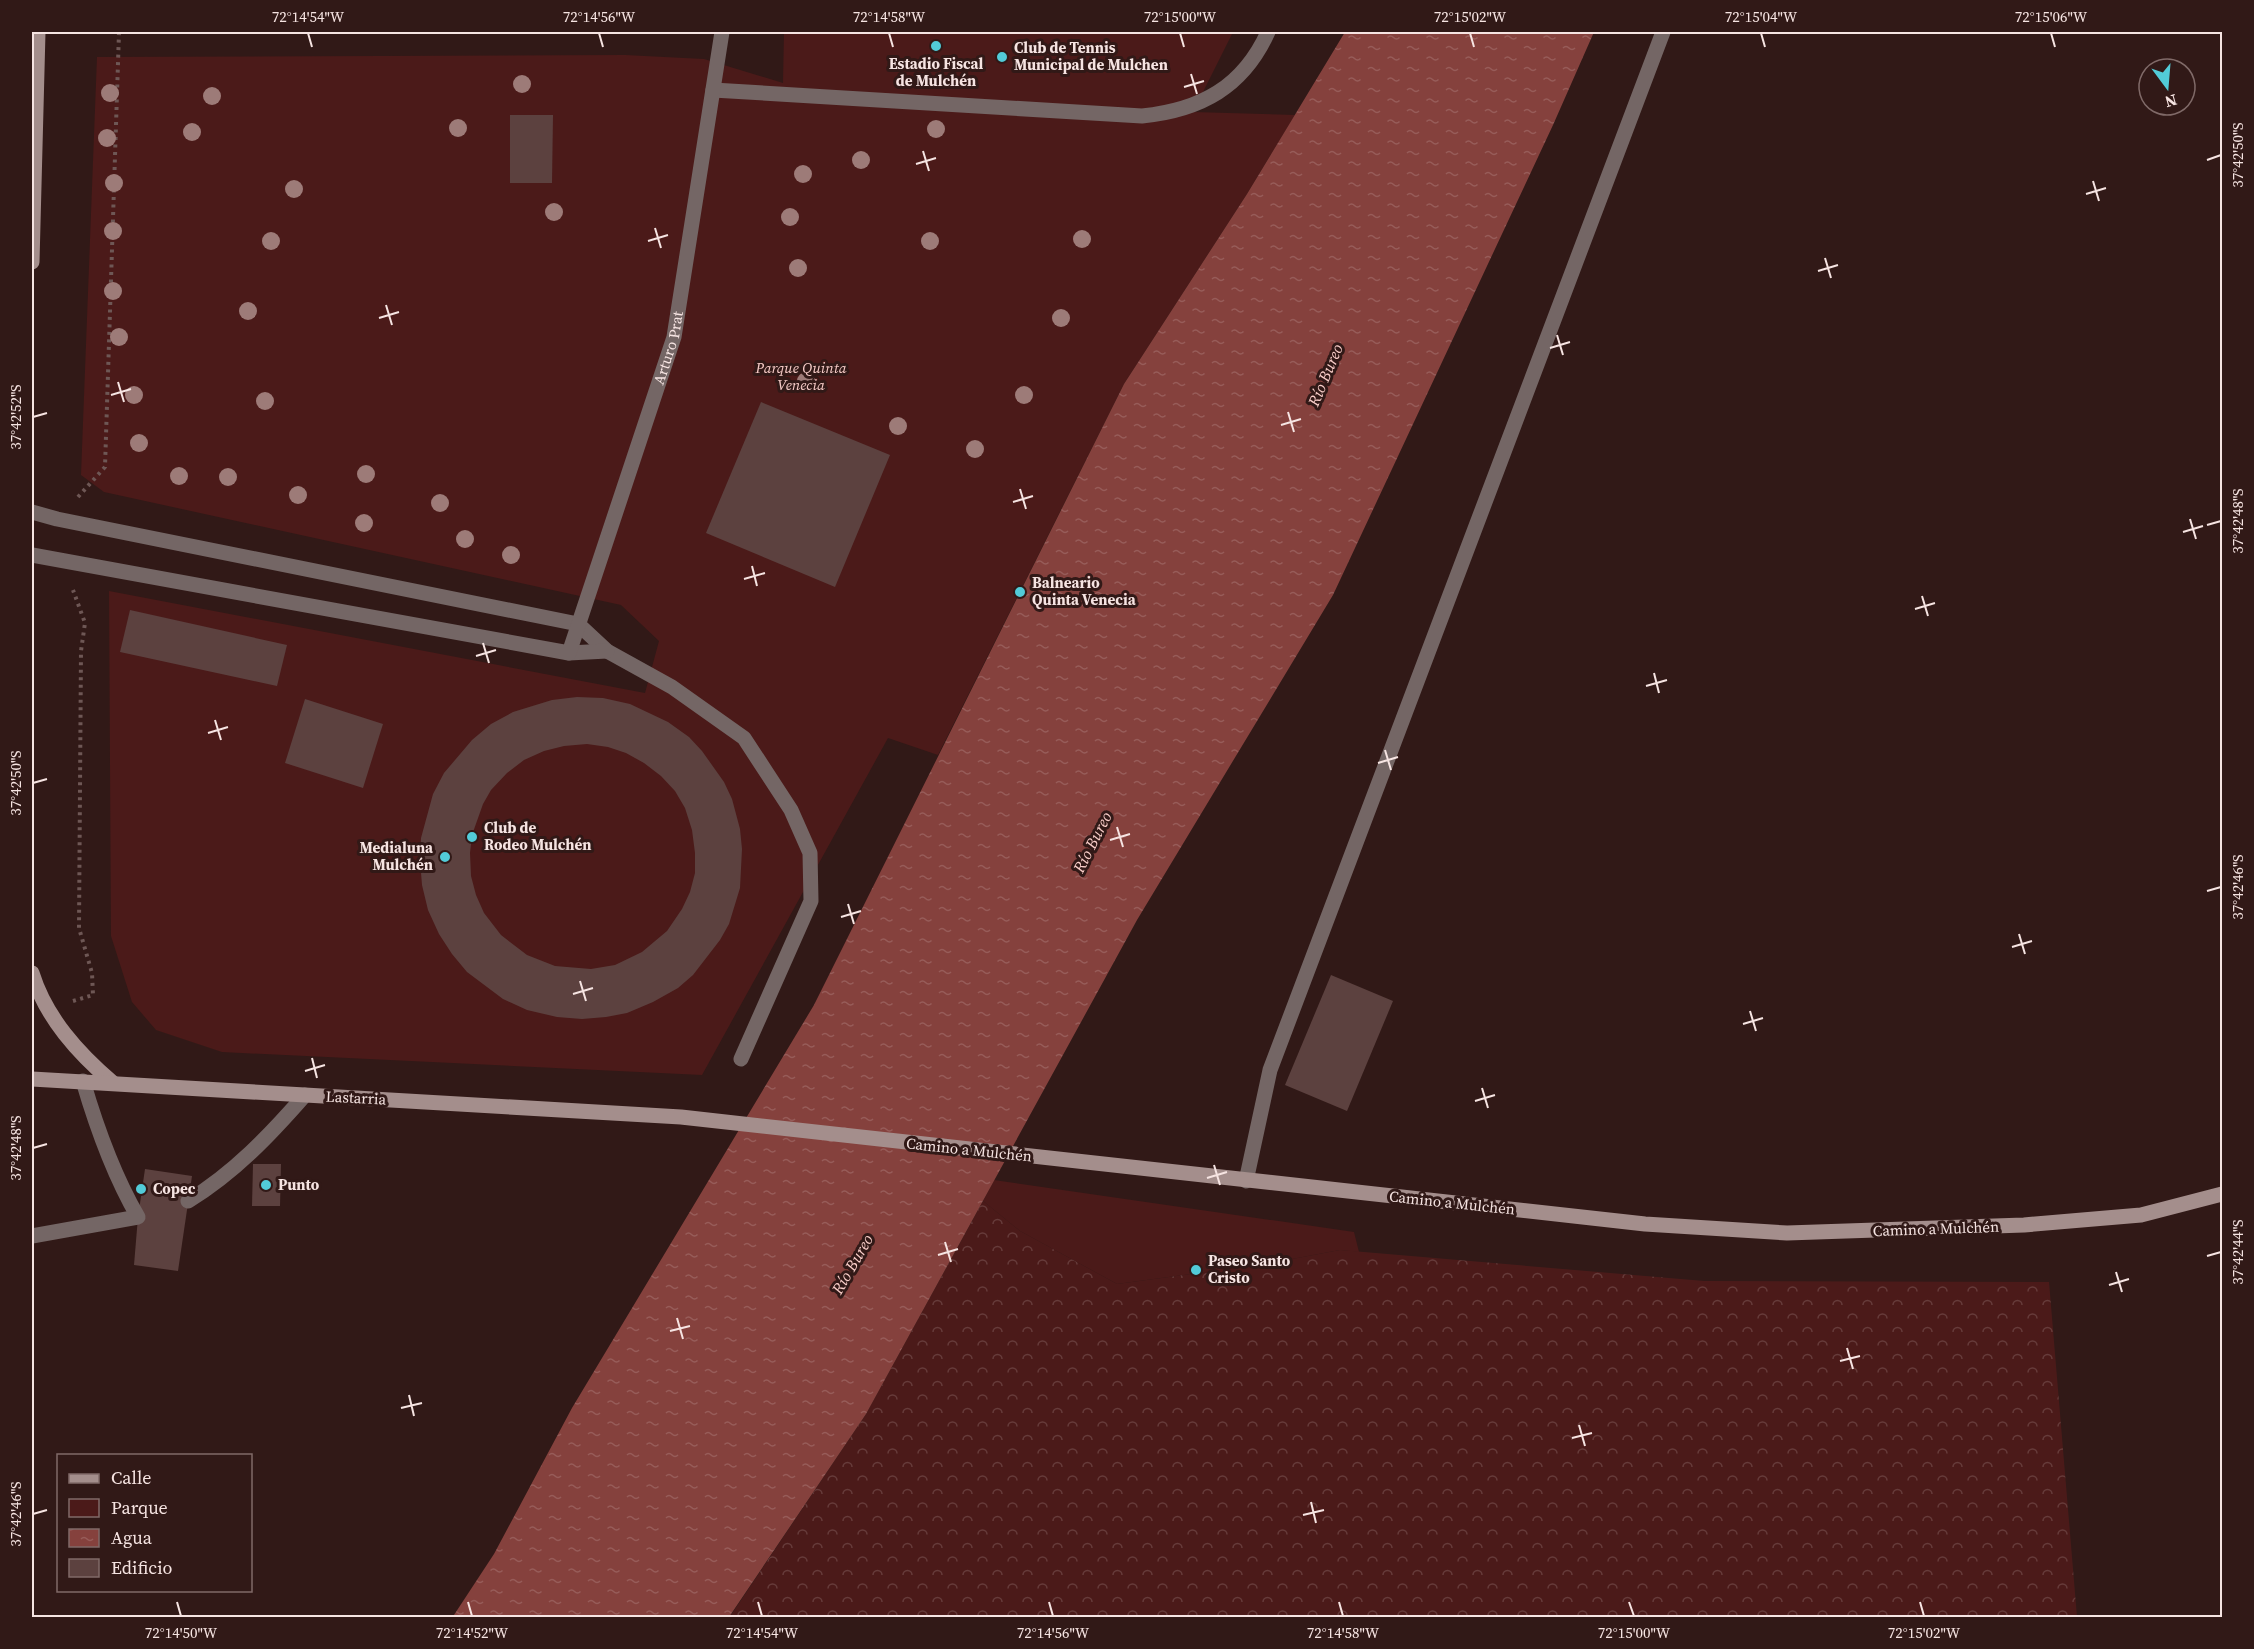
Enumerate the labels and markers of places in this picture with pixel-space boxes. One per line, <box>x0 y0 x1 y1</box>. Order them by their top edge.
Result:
place label: Club de Tennis Municipal de Mulchen <box>1014 37 1168 75</box>
marker: Estadio Fiscal de Mulchén <box>929 39 943 53</box>
marker: Club de Tennis Municipal de Mulchen <box>995 50 1009 64</box>
place label: Estadio Fiscal de Mulchén <box>889 53 984 91</box>
place label: Balneario Quinta Venecia <box>1032 572 1137 610</box>
marker: Balneario Quinta Venecia <box>1013 585 1027 599</box>
place label: Club de Rodeo Mulchén <box>484 817 592 855</box>
marker: Club de Rodeo Mulchén <box>465 830 479 844</box>
place label: Medialuna Mulchén <box>360 837 434 875</box>
marker: Medialuna Mulchén <box>438 850 452 864</box>
place label: Punto <box>278 1174 320 1195</box>
place label: Copec <box>153 1178 196 1199</box>
marker: Punto <box>259 1178 273 1192</box>
marker: Copec <box>134 1182 148 1196</box>
place label: Paseo Santo Cristo <box>1208 1250 1291 1288</box>
marker: Paseo Santo Cristo <box>1189 1263 1203 1277</box>

